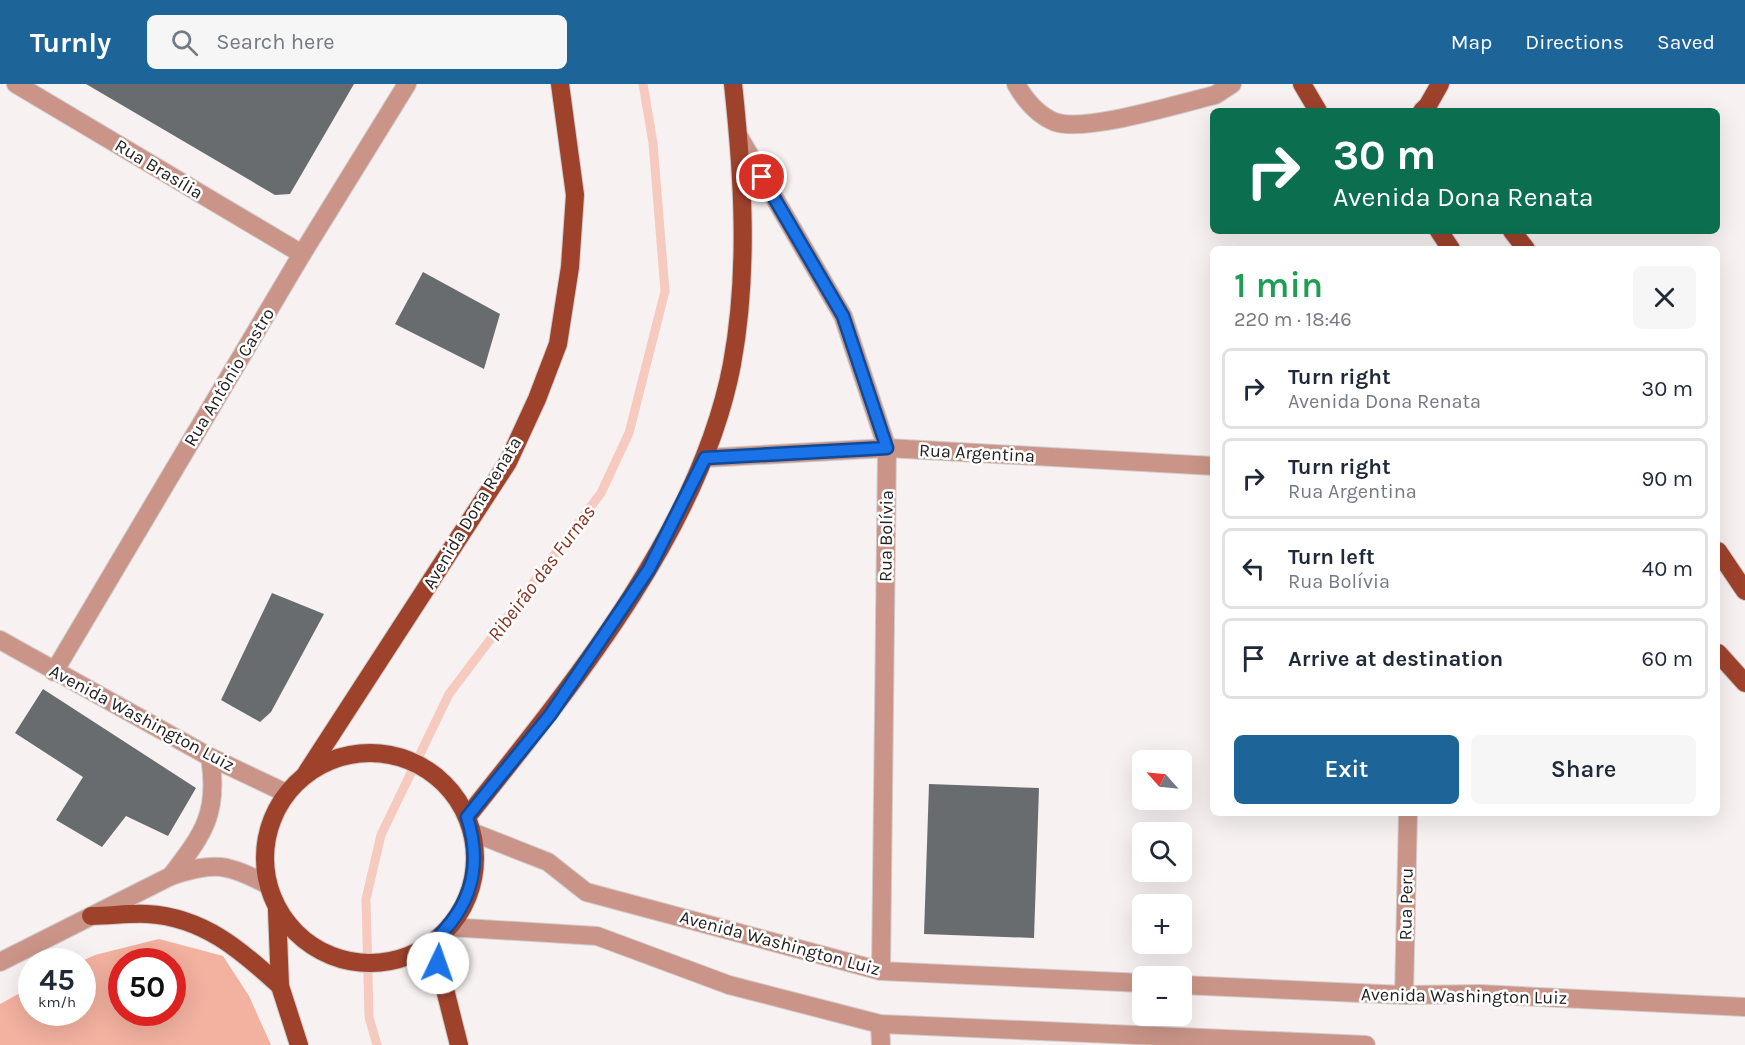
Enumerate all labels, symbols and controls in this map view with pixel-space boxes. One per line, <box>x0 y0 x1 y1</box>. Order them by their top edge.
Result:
search box <box>147 15 567 69</box>
text: Turnly <box>30 26 111 59</box>
icon: search <box>168 26 201 59</box>
text: Search here <box>216 29 335 55</box>
text: Map <box>1451 30 1492 54</box>
text: Directions <box>1525 30 1624 54</box>
text: Saved <box>1657 30 1715 54</box>
text: 30 m <box>1333 130 1436 180</box>
icon: right <box>1234 132 1312 210</box>
street label: Rua Brasília <box>111 134 207 204</box>
pin <box>736 151 787 202</box>
icon: arrive <box>745 160 778 193</box>
text: Avenida Dona Renata <box>1333 181 1594 213</box>
text: 1 min <box>1234 264 1323 306</box>
button: close <box>1633 266 1696 329</box>
street label: Rua Antônio Castro <box>179 304 279 450</box>
text: 220 m · 18:46 <box>1234 308 1352 331</box>
text: Turn right <box>1288 364 1391 390</box>
icon: right <box>1237 372 1270 405</box>
text: 30 m <box>1641 376 1693 402</box>
text: Avenida Dona Renata <box>1288 390 1481 413</box>
street label: Avenida Dona Renata <box>418 433 526 593</box>
street label: Rua Argentina <box>919 439 1035 467</box>
text: Turn right <box>1288 454 1391 480</box>
icon: right <box>1237 462 1270 495</box>
text: 90 m <box>1641 466 1693 492</box>
text: Rua Argentina <box>1288 480 1417 503</box>
street label: Rua Bolívia <box>874 490 898 582</box>
water label: Ribeirão das Furnas <box>483 501 600 646</box>
text: Turn left <box>1288 544 1375 570</box>
icon: left <box>1237 552 1270 585</box>
text: 40 m <box>1642 556 1693 582</box>
text: Rua Bolívia <box>1288 570 1390 593</box>
icon: arrive <box>1237 642 1270 675</box>
text: Arrive at destination <box>1288 646 1503 672</box>
text: 60 m <box>1642 646 1693 672</box>
street label: Avenida Washington Luiz <box>46 660 238 776</box>
button: Exit <box>1234 735 1459 804</box>
button: Share <box>1471 735 1696 804</box>
north arrow <box>1132 750 1192 810</box>
map controls <box>1132 750 1192 1026</box>
button: search <box>1132 822 1192 882</box>
street label: Rua Peru <box>1394 867 1418 941</box>
button: + <box>1132 894 1192 954</box>
street label: Avenida Washington Luiz <box>677 906 883 980</box>
position arrow <box>406 931 470 995</box>
speed limit sign: 50 <box>108 948 186 1026</box>
text: 45 <box>39 962 75 998</box>
button: − <box>1132 966 1192 1026</box>
street label: Avenida Washington Luiz <box>1361 983 1567 1009</box>
text: km/h <box>38 993 76 1011</box>

